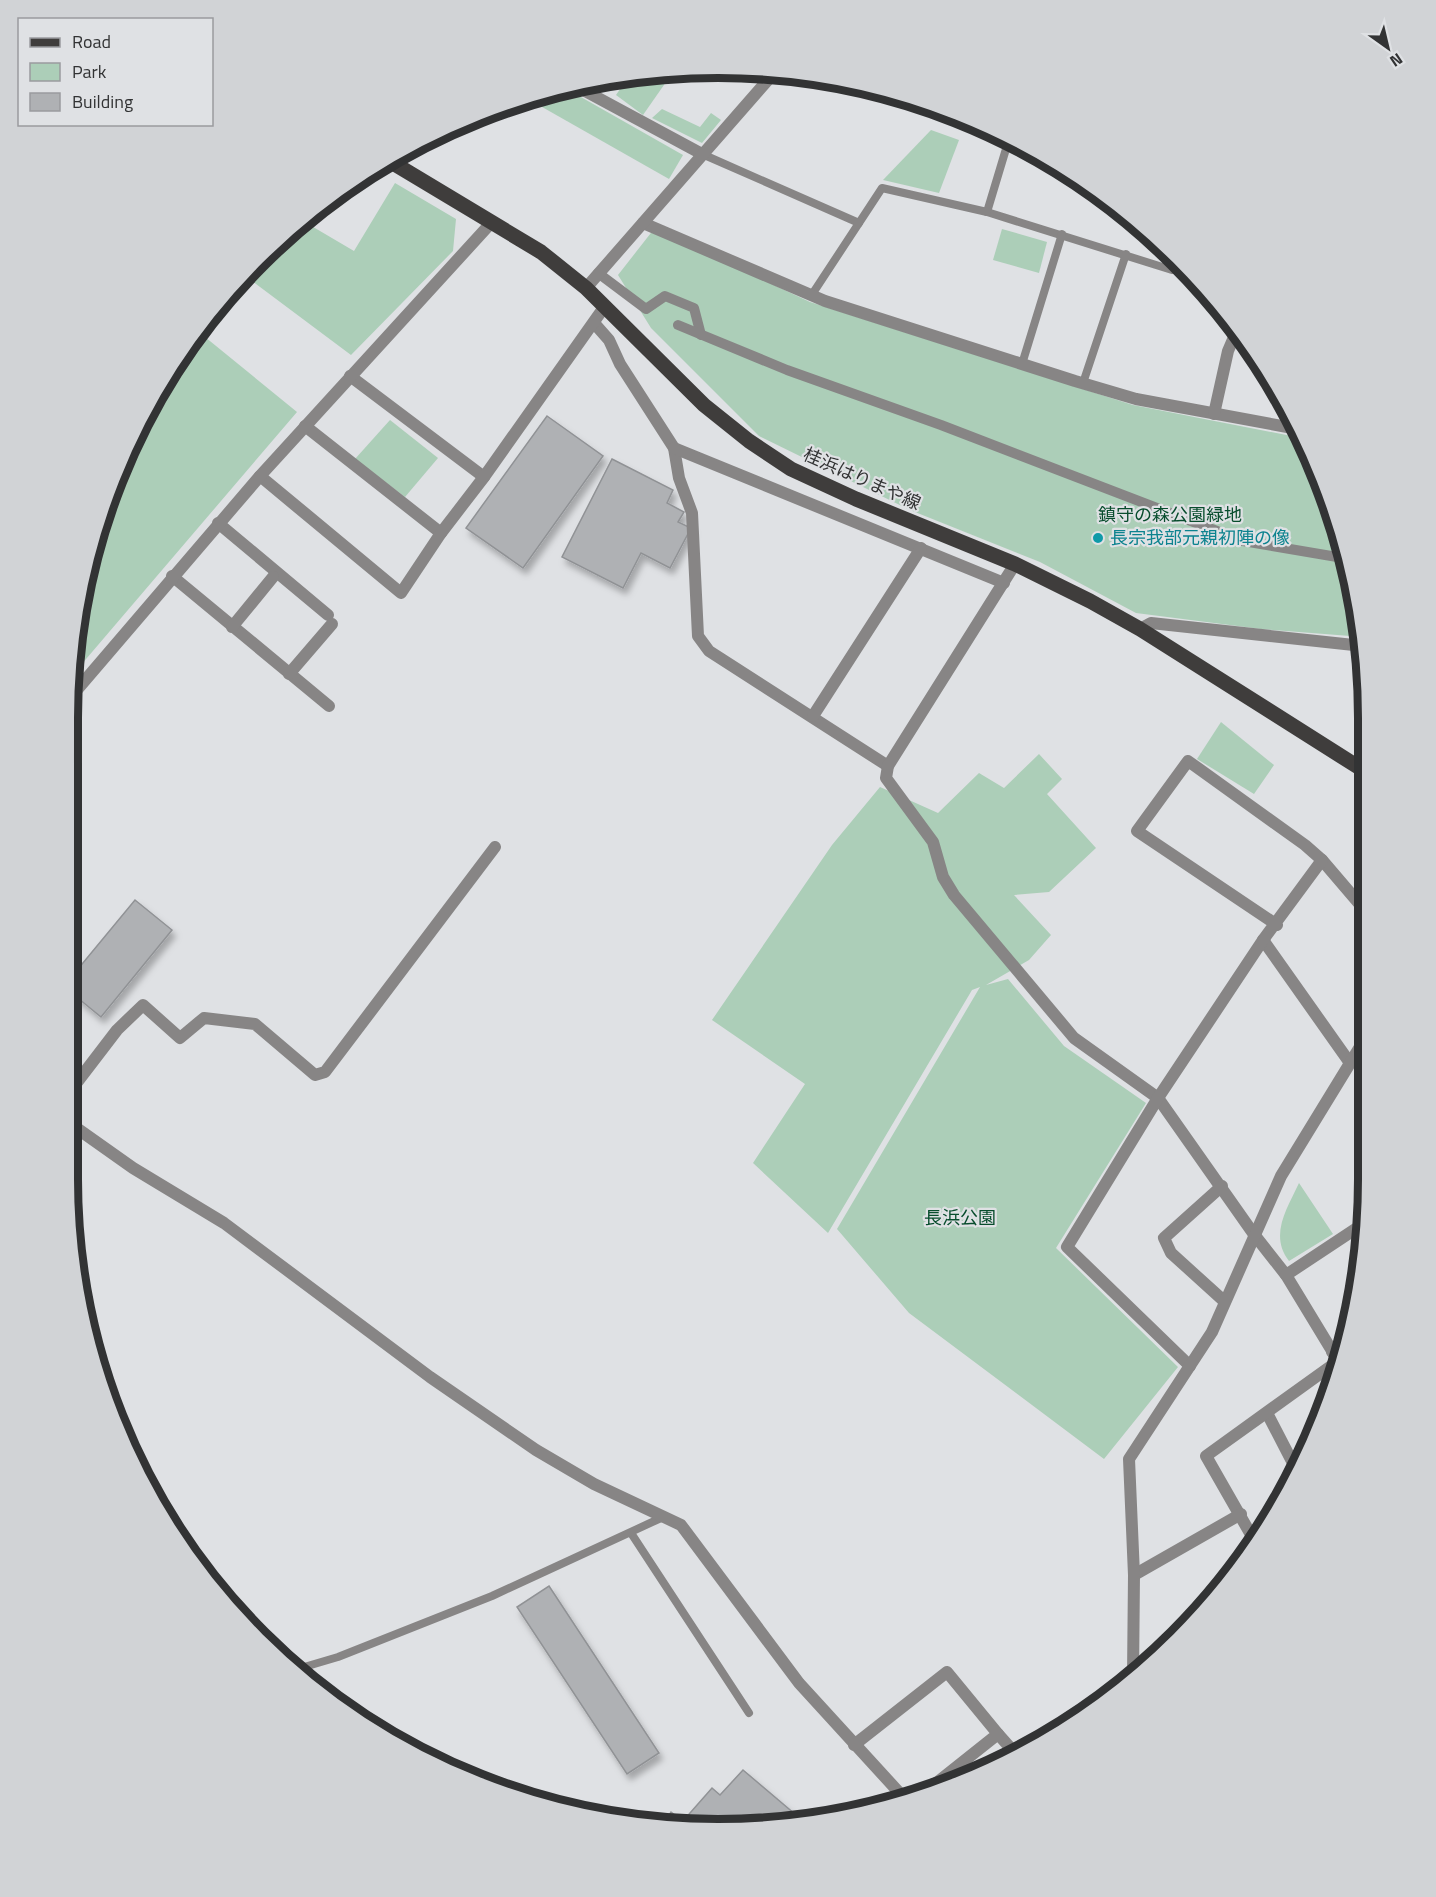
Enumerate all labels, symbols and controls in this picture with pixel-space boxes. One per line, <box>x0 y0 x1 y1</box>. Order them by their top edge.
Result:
legend <box>18 18 213 126</box>
north arrow <box>1358 18 1418 78</box>
text: Road <box>72 28 111 55</box>
text: N <box>1385 47 1408 73</box>
text: Park <box>72 58 107 85</box>
text: Building <box>72 88 133 115</box>
street label: 桂浜はりまや線 <box>799 441 925 517</box>
park label: 鎮守の森公園緑地 <box>1098 501 1242 528</box>
place label: 長宗我部元親初陣の像 <box>1110 524 1290 551</box>
marker: 長宗我部元親初陣の像 <box>1091 531 1105 545</box>
park label: 長浜公園 <box>924 1204 996 1231</box>

